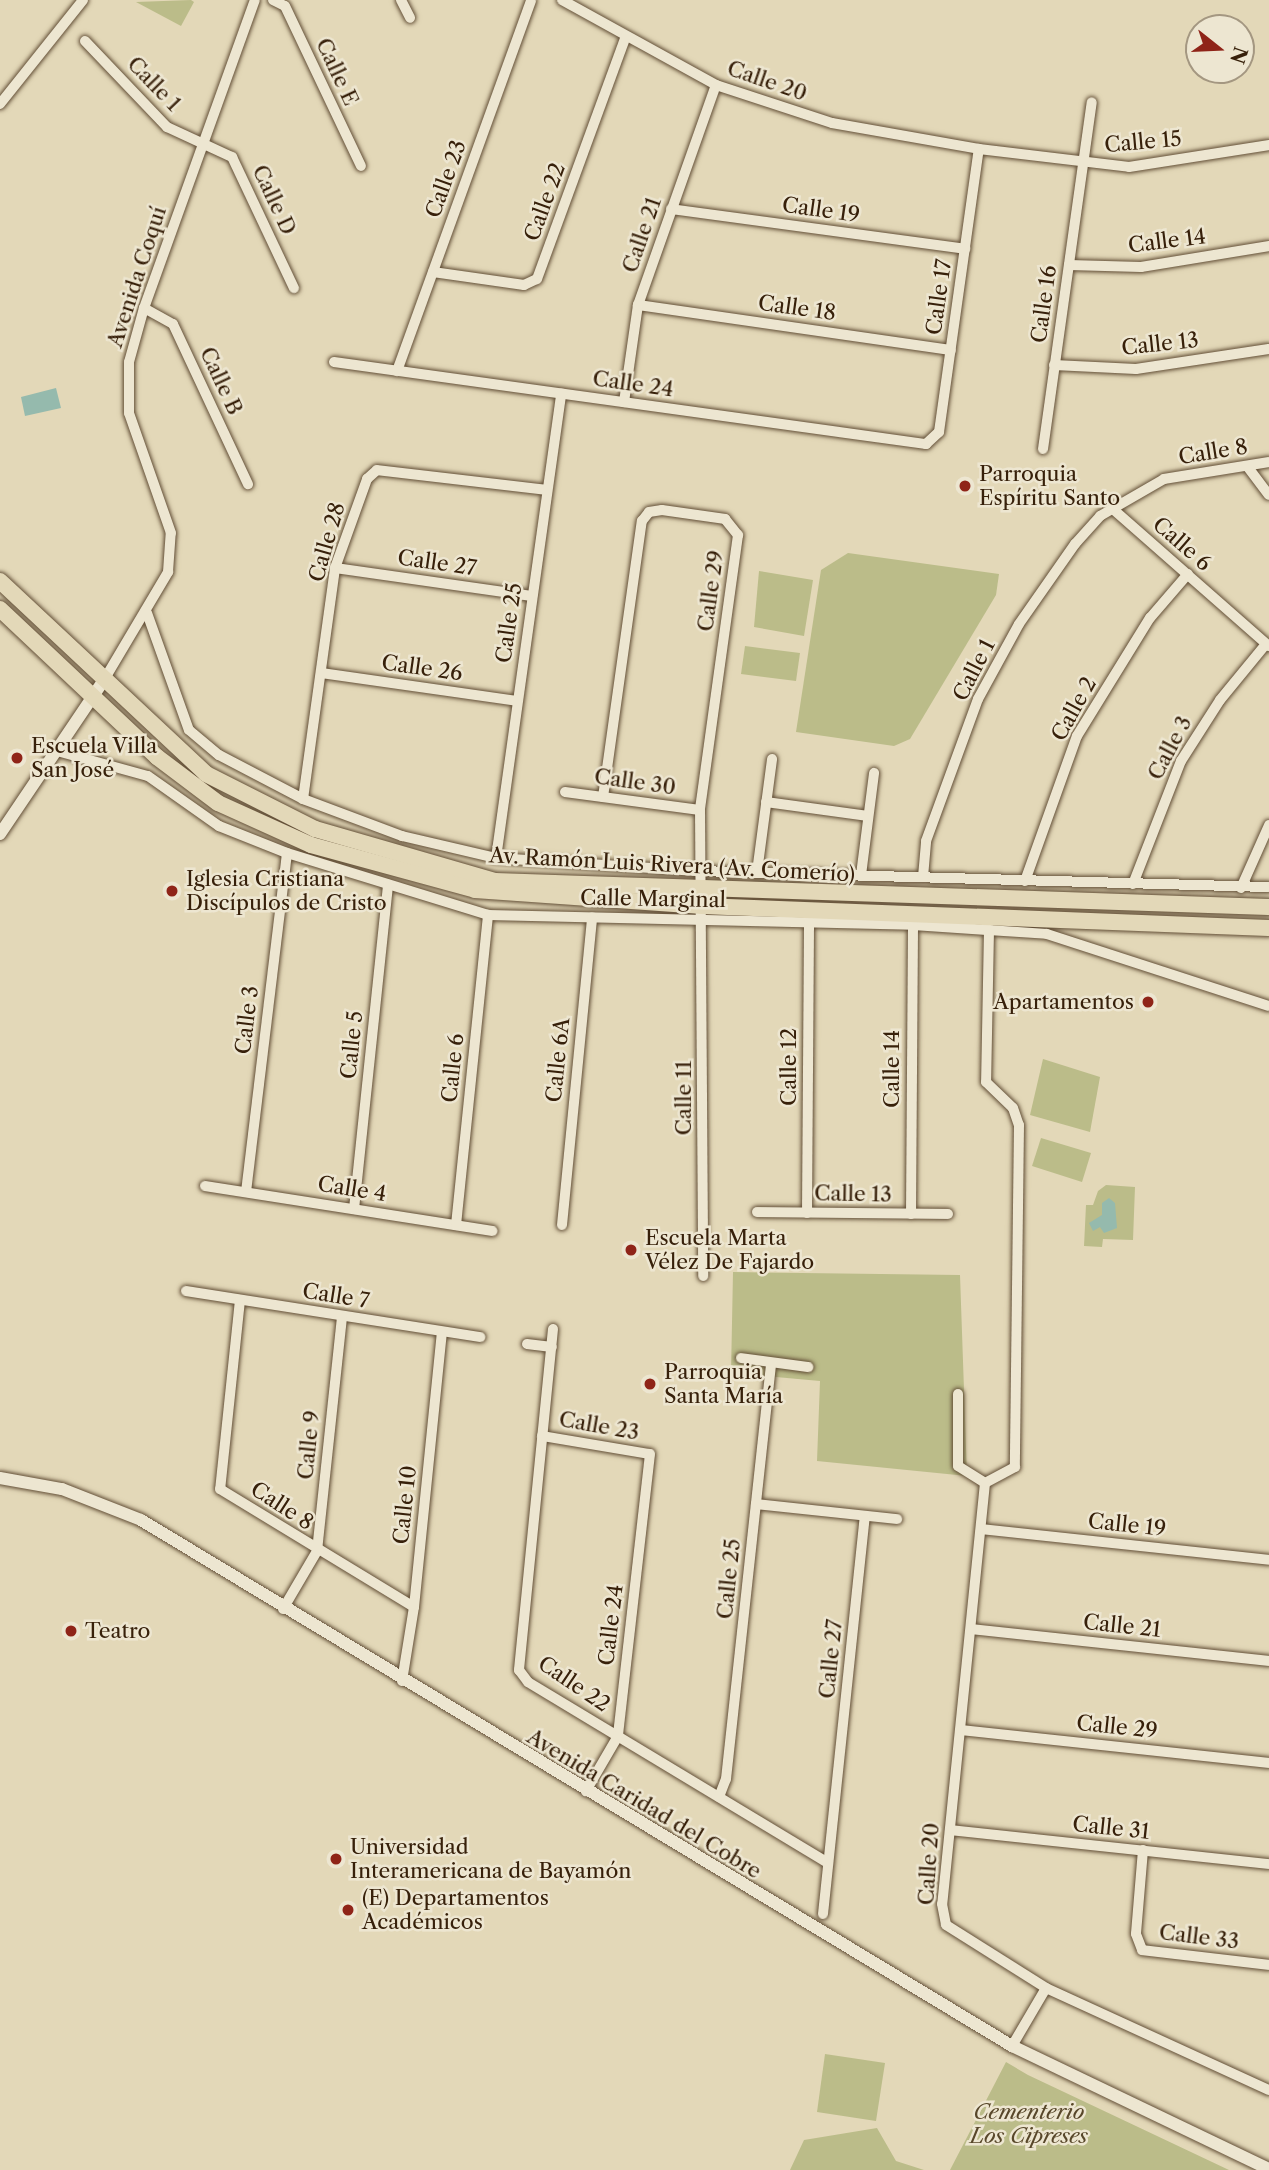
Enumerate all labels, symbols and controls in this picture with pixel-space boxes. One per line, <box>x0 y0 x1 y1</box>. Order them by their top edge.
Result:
north arrow <box>1185 14 1255 84</box>
street label: Calle E <box>310 34 364 110</box>
text: N <box>1225 44 1252 66</box>
street label: Calle 1 <box>122 52 186 116</box>
street label: Calle 20 <box>724 56 810 106</box>
street label: Calle 15 <box>1103 126 1183 158</box>
street label: Calle 23 <box>420 137 472 221</box>
street label: Calle 22 <box>519 160 571 244</box>
street label: Calle D <box>247 161 301 239</box>
street label: Calle 19 <box>781 192 861 228</box>
street label: Calle 21 <box>617 194 667 276</box>
street label: Avenida Coquí <box>102 203 172 351</box>
street label: Calle 14 <box>1127 224 1207 258</box>
street label: Calle 17 <box>921 257 957 337</box>
street label: Calle 16 <box>1026 264 1062 344</box>
street label: Calle 18 <box>756 290 838 326</box>
street label: Calle 13 <box>1120 327 1200 361</box>
street label: Calle B <box>194 343 248 419</box>
street label: Calle 24 <box>591 366 675 402</box>
street label: Calle 8 <box>1177 434 1249 470</box>
place label: Parroquia Espíritu Santo <box>979 461 1120 511</box>
marker: Parroquia Espíritu Santo <box>957 478 973 494</box>
street label: Calle 28 <box>304 499 350 585</box>
street label: Calle 6 <box>1148 512 1216 576</box>
street label: Calle 27 <box>396 545 478 581</box>
street label: Calle 29 <box>693 549 729 633</box>
street label: Calle 25 <box>491 581 527 665</box>
street label: Calle 1 <box>948 635 1000 705</box>
street label: Calle 26 <box>380 650 464 686</box>
street label: Calle 2 <box>1046 673 1102 745</box>
street label: Calle 3 <box>1143 712 1197 784</box>
place label: Escuela Villa San José <box>31 733 158 783</box>
marker: Escuela Villa San José <box>9 750 25 766</box>
street label: Calle 30 <box>593 764 677 800</box>
street label: Av. Ramón Luis Rivera (Av. Comerío) <box>488 843 856 887</box>
place label: Iglesia Cristiana Discípulos de Cristo <box>186 866 387 916</box>
marker: Iglesia Cristiana Discípulos de Cristo <box>164 883 180 899</box>
street label: Calle Marginal <box>580 885 726 913</box>
street label: Calle 3 <box>230 984 264 1056</box>
place label: Apartamentos <box>993 989 1134 1015</box>
marker: Apartamentos <box>1140 994 1156 1010</box>
street label: Calle 5 <box>336 1010 368 1080</box>
street label: Calle 6A <box>541 1016 575 1104</box>
street label: Calle 12 <box>776 1028 802 1106</box>
street label: Calle 14 <box>879 1030 905 1108</box>
street label: Calle 6 <box>437 1032 469 1104</box>
street label: Calle 11 <box>671 1061 697 1135</box>
street label: Calle 4 <box>316 1171 388 1207</box>
street label: Calle 13 <box>814 1181 892 1207</box>
place label: Escuela Marta Vélez De Fajardo <box>645 1225 814 1275</box>
marker: Escuela Marta Vélez De Fajardo <box>623 1242 639 1258</box>
street label: Calle 7 <box>301 1278 371 1314</box>
place label: Parroquia Santa María <box>664 1359 783 1409</box>
marker: Parroquia Santa María <box>642 1376 658 1392</box>
street label: Calle 23 <box>557 1407 641 1445</box>
street label: Calle 9 <box>293 1409 325 1481</box>
street label: Calle 10 <box>388 1464 422 1546</box>
street label: Calle 8 <box>246 1476 318 1536</box>
street label: Calle 19 <box>1087 1508 1167 1542</box>
street label: Calle 25 <box>712 1538 746 1620</box>
street label: Calle 24 <box>594 1583 628 1667</box>
street label: Calle 21 <box>1082 1609 1162 1643</box>
place label: Teatro <box>85 1618 150 1644</box>
street label: Calle 27 <box>814 1618 848 1700</box>
marker: Teatro <box>63 1623 79 1639</box>
street label: Calle 22 <box>533 1651 615 1717</box>
street label: Calle 29 <box>1075 1710 1159 1744</box>
street label: Avenida Caridad del Cobre <box>522 1724 766 1884</box>
street label: Calle 31 <box>1071 1811 1151 1845</box>
street label: Calle 20 <box>914 1822 944 1906</box>
place label: Universidad Interamericana de Bayamón <box>350 1834 632 1884</box>
marker: Universidad Interamericana de Bayamón <box>328 1851 344 1867</box>
place label: (E) Departamentos Académicos <box>362 1885 549 1935</box>
marker: (E) Departamentos Académicos <box>340 1902 356 1918</box>
street label: Calle 33 <box>1158 1920 1240 1954</box>
park label: Cementerio Los Cipreses <box>970 2099 1088 2149</box>

